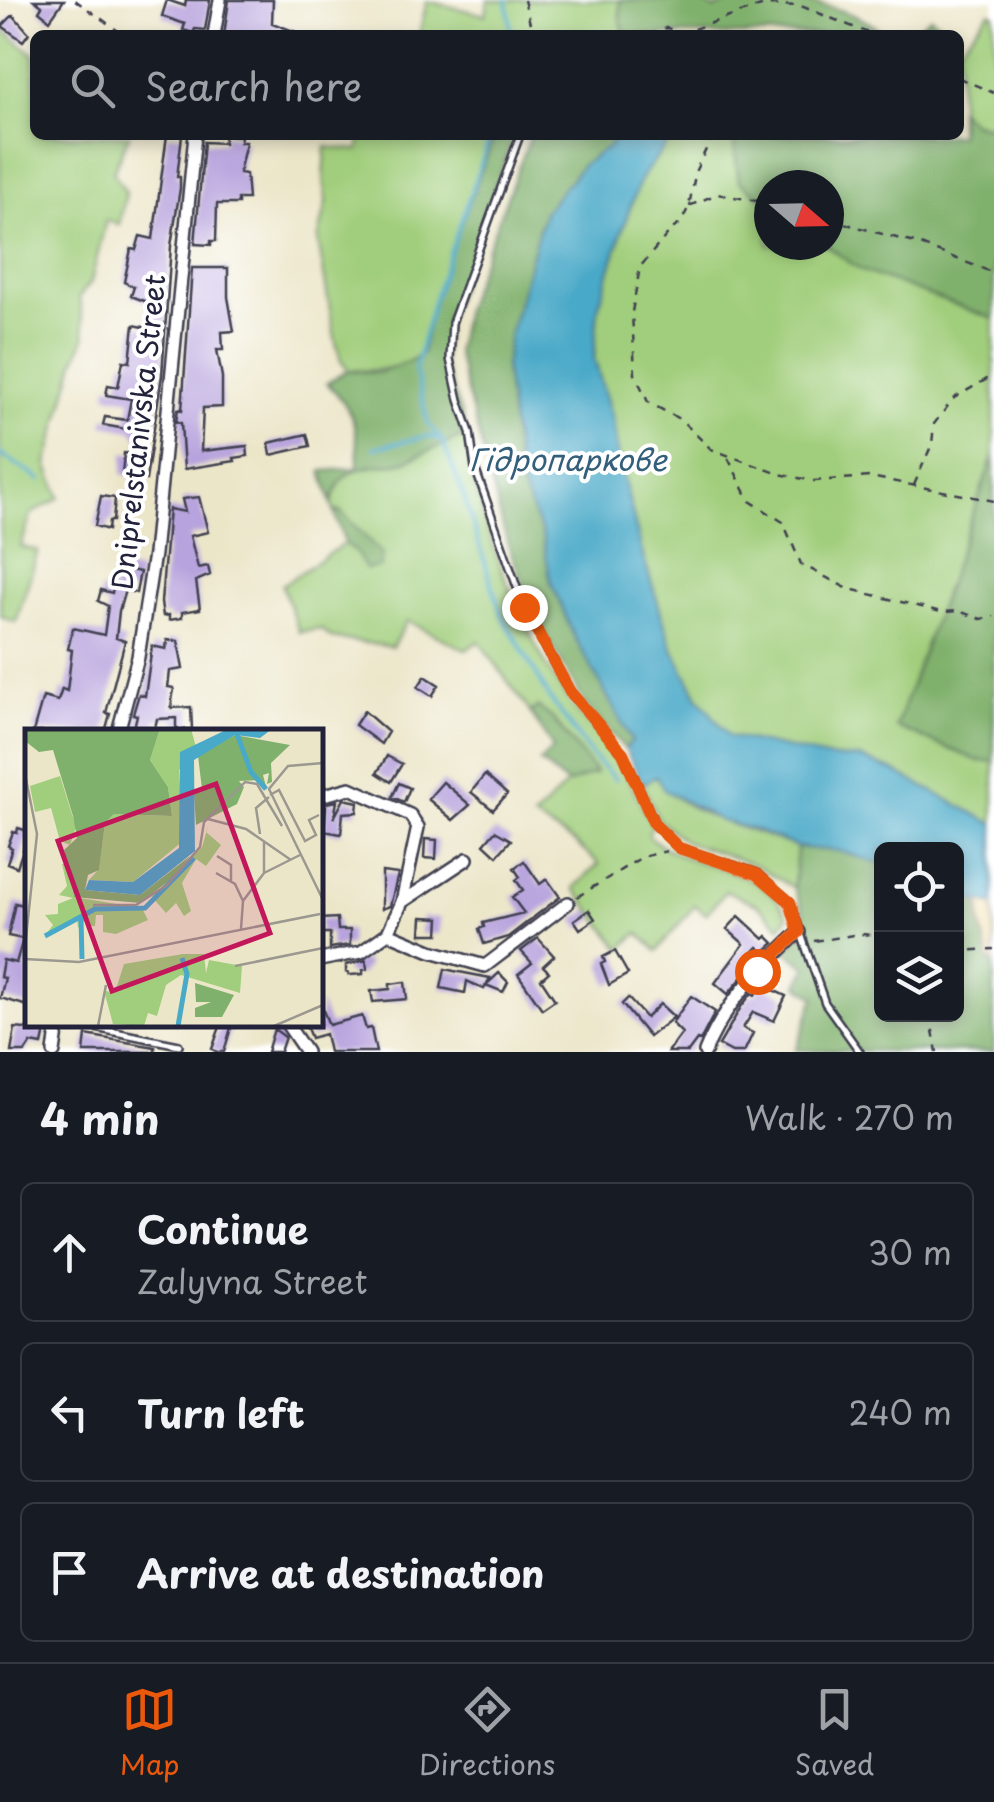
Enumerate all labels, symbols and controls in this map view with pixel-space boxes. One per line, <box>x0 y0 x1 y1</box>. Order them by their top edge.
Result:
search box <box>30 30 964 140</box>
text: Search here <box>145 57 362 114</box>
icon: search <box>65 58 120 113</box>
north arrow <box>754 170 844 260</box>
street label: Dniprelstanivska Street <box>100 272 175 592</box>
water label: Гідропаркове <box>469 436 669 481</box>
route end <box>502 585 548 631</box>
inset map <box>25 729 322 1027</box>
map controls <box>874 842 964 1022</box>
button: locate <box>874 842 964 932</box>
button: layers <box>874 932 964 1022</box>
route start <box>735 949 781 995</box>
text: 4 min <box>40 1086 160 1149</box>
text: Walk · 270 m <box>745 1093 954 1141</box>
text: Continue <box>137 1200 308 1257</box>
icon: ahead <box>42 1225 97 1280</box>
text: 30 m <box>868 1228 952 1276</box>
text: Zalyvna Street <box>137 1257 368 1305</box>
text: Turn left <box>137 1384 305 1441</box>
icon: left <box>42 1385 97 1440</box>
text: 240 m <box>849 1388 952 1436</box>
text: Arrive at destination <box>137 1544 545 1601</box>
icon: arrive <box>42 1545 97 1600</box>
tab: Map <box>120 1682 180 1785</box>
tab: Directions <box>419 1682 555 1785</box>
tab: Saved <box>795 1682 874 1785</box>

